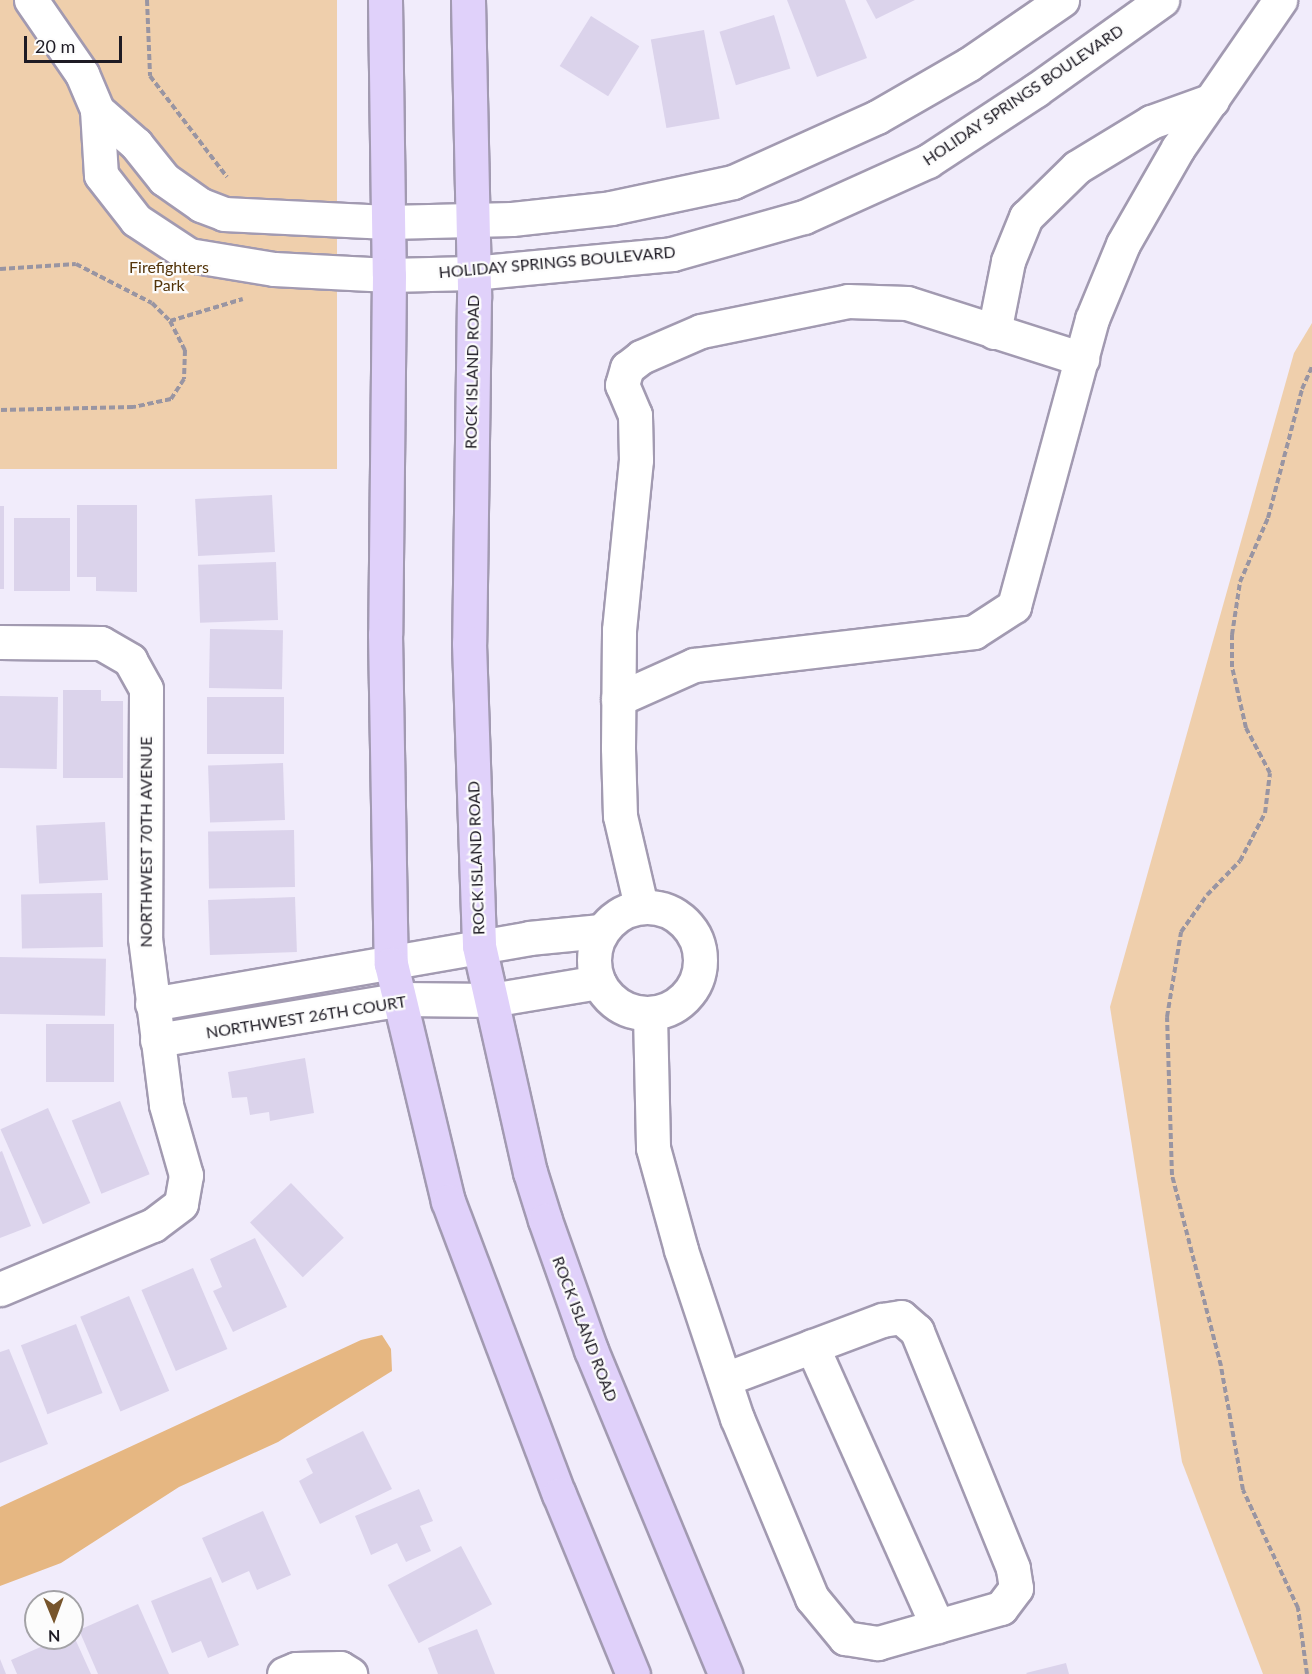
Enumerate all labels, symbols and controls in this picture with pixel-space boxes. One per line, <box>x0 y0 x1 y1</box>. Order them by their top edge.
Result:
street label: HOLIDAY SPRINGS BOULEVARD <box>919 20 1127 170</box>
scale bar <box>27 24 124 62</box>
text: 20 m <box>35 35 75 57</box>
street label: HOLIDAY SPRINGS BOULEVARD <box>438 242 676 282</box>
park label: Firefighters Park <box>129 257 209 295</box>
street label: ROCK ISLAND ROAD <box>461 295 483 449</box>
street label: NORTHWEST 70TH AVENUE <box>136 736 156 948</box>
street label: ROCK ISLAND ROAD <box>464 781 488 935</box>
street label: NORTHWEST 26TH COURT <box>204 992 408 1042</box>
street label: ROCK ISLAND ROAD <box>548 1254 622 1404</box>
north arrow <box>24 1590 84 1650</box>
text: N <box>48 1627 61 1646</box>

